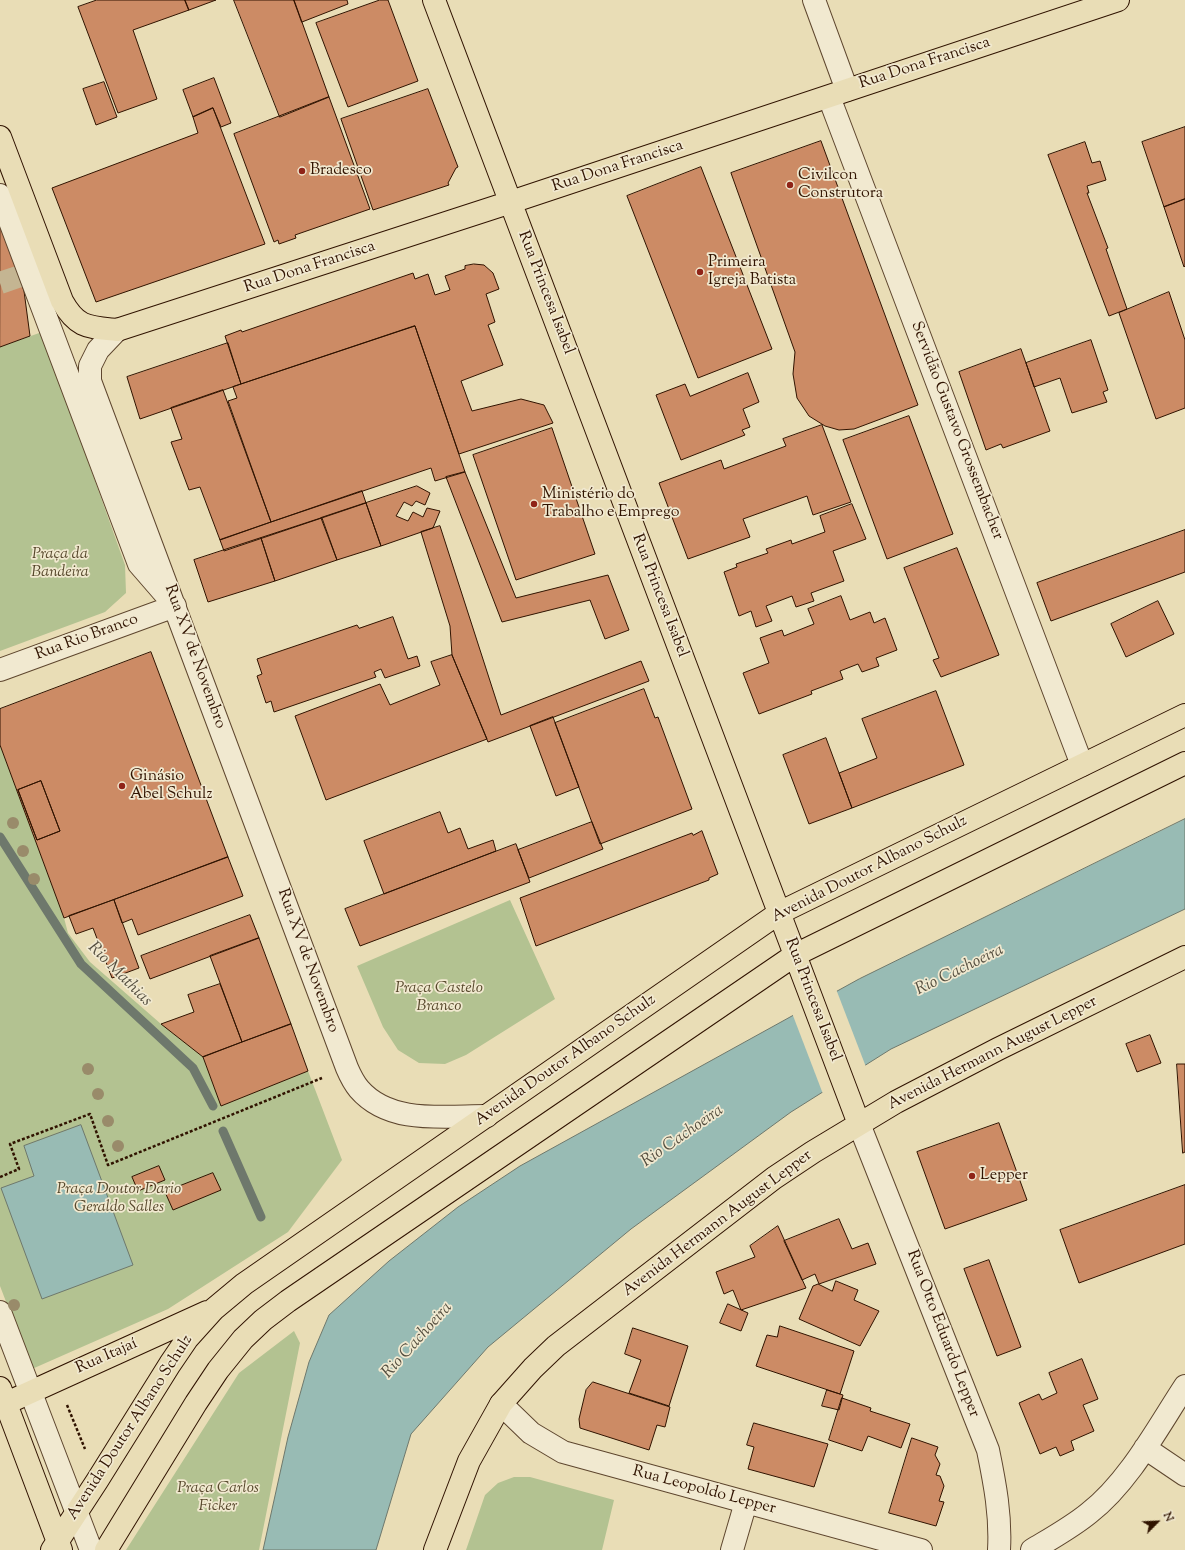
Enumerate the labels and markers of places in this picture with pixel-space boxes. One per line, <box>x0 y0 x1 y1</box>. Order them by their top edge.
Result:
place label: Bradesco <box>310 161 372 181</box>
marker: Bradesco <box>297 166 307 176</box>
place label: Civilcon Construtora <box>798 166 883 204</box>
marker: Civilcon Construtora <box>785 180 795 190</box>
place label: Primeira Igreja Batista <box>708 253 796 291</box>
marker: Primeira Igreja Batista <box>695 267 705 277</box>
place label: Ministério do Trabalho e Emprego <box>542 485 679 523</box>
marker: Ministério do Trabalho e Emprego <box>529 499 539 509</box>
place label: Ginásio Abel Schulz <box>130 767 212 805</box>
marker: Ginásio Abel Schulz <box>117 781 127 791</box>
place label: Lepper <box>980 1166 1028 1186</box>
marker: Lepper <box>967 1171 977 1181</box>

